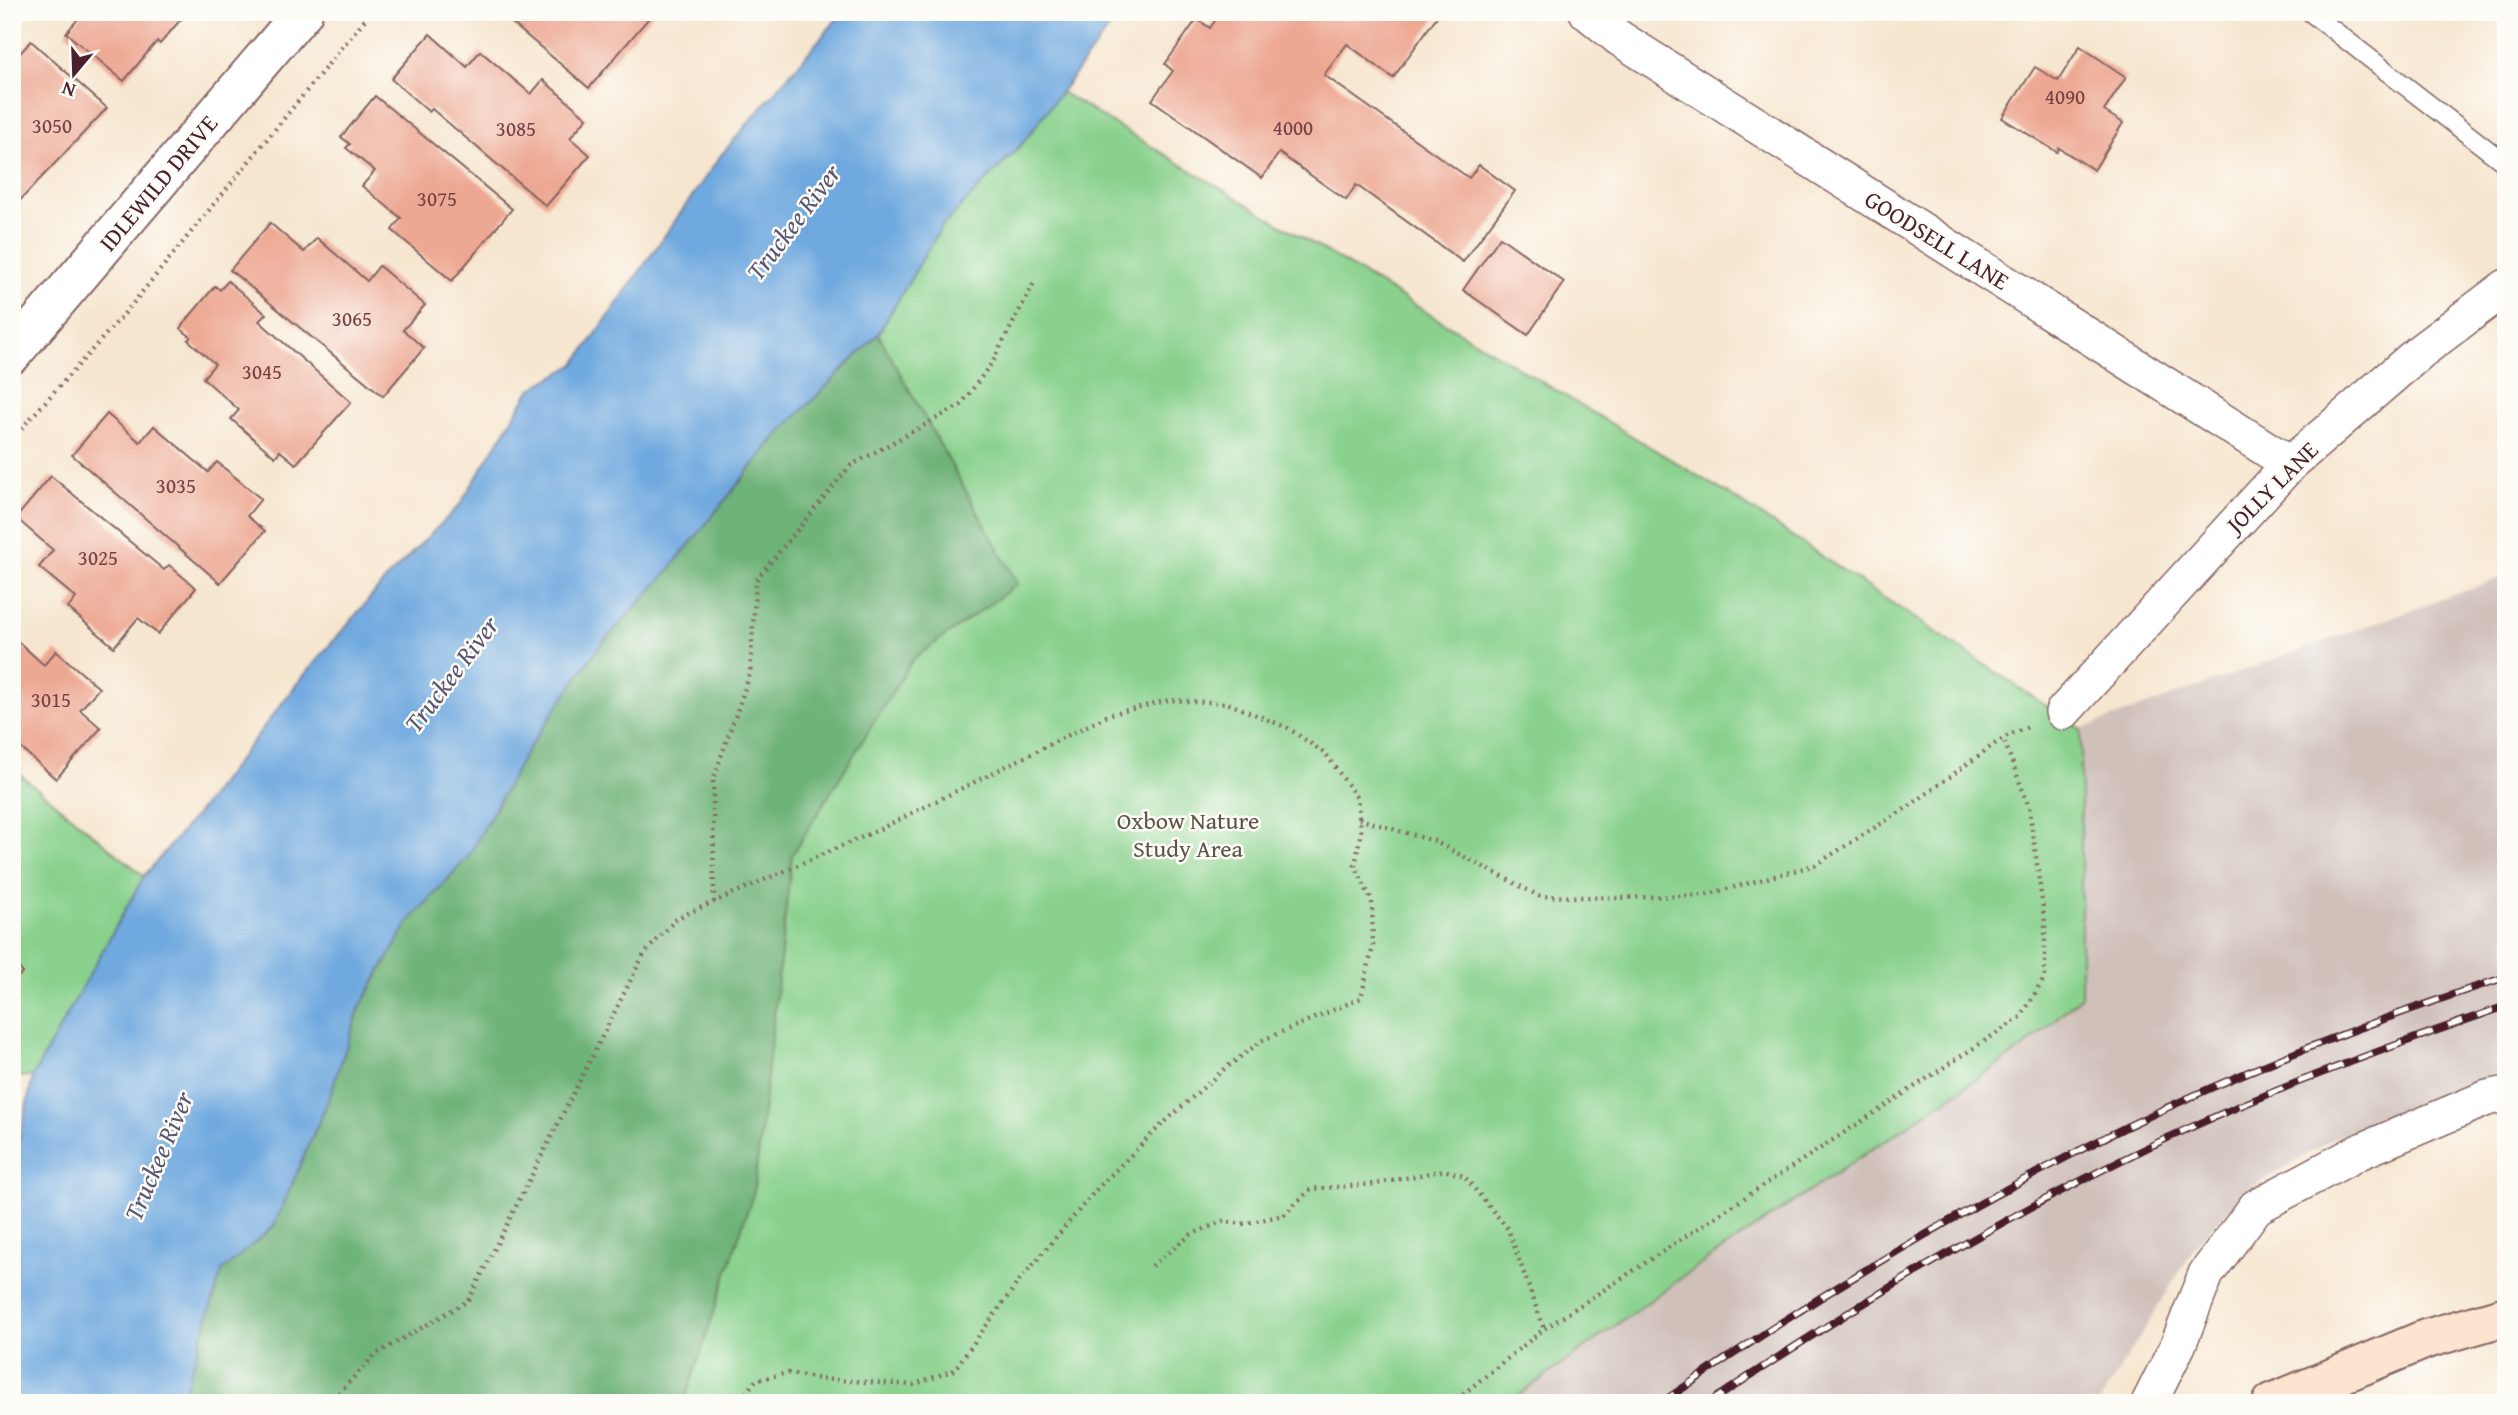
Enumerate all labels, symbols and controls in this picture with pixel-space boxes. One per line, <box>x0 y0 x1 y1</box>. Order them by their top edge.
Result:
north arrow <box>38 38 108 108</box>
text: N <box>58 75 79 105</box>
house number: 4090 <box>2045 81 2085 112</box>
street label: IDLEWILD DRIVE <box>90 107 226 259</box>
house number: 3050 <box>32 110 72 141</box>
house number: 4000 <box>1273 112 1313 143</box>
house number: 3085 <box>496 113 536 144</box>
water label: Truckee River <box>736 155 851 288</box>
street label: GOODSELL LANE <box>1858 182 2016 298</box>
house number: 3075 <box>417 183 457 214</box>
house number: 3065 <box>332 303 372 334</box>
house number: 3045 <box>242 356 282 387</box>
street label: JOLLY LANE <box>2216 433 2326 543</box>
house number: 3035 <box>156 470 196 501</box>
house number: 3025 <box>78 542 118 573</box>
water label: Truckee River <box>394 607 509 740</box>
house number: 3015 <box>31 684 71 715</box>
park label: Oxbow Nature Study Area <box>1117 803 1259 866</box>
water label: Truckee River <box>113 1084 203 1227</box>

